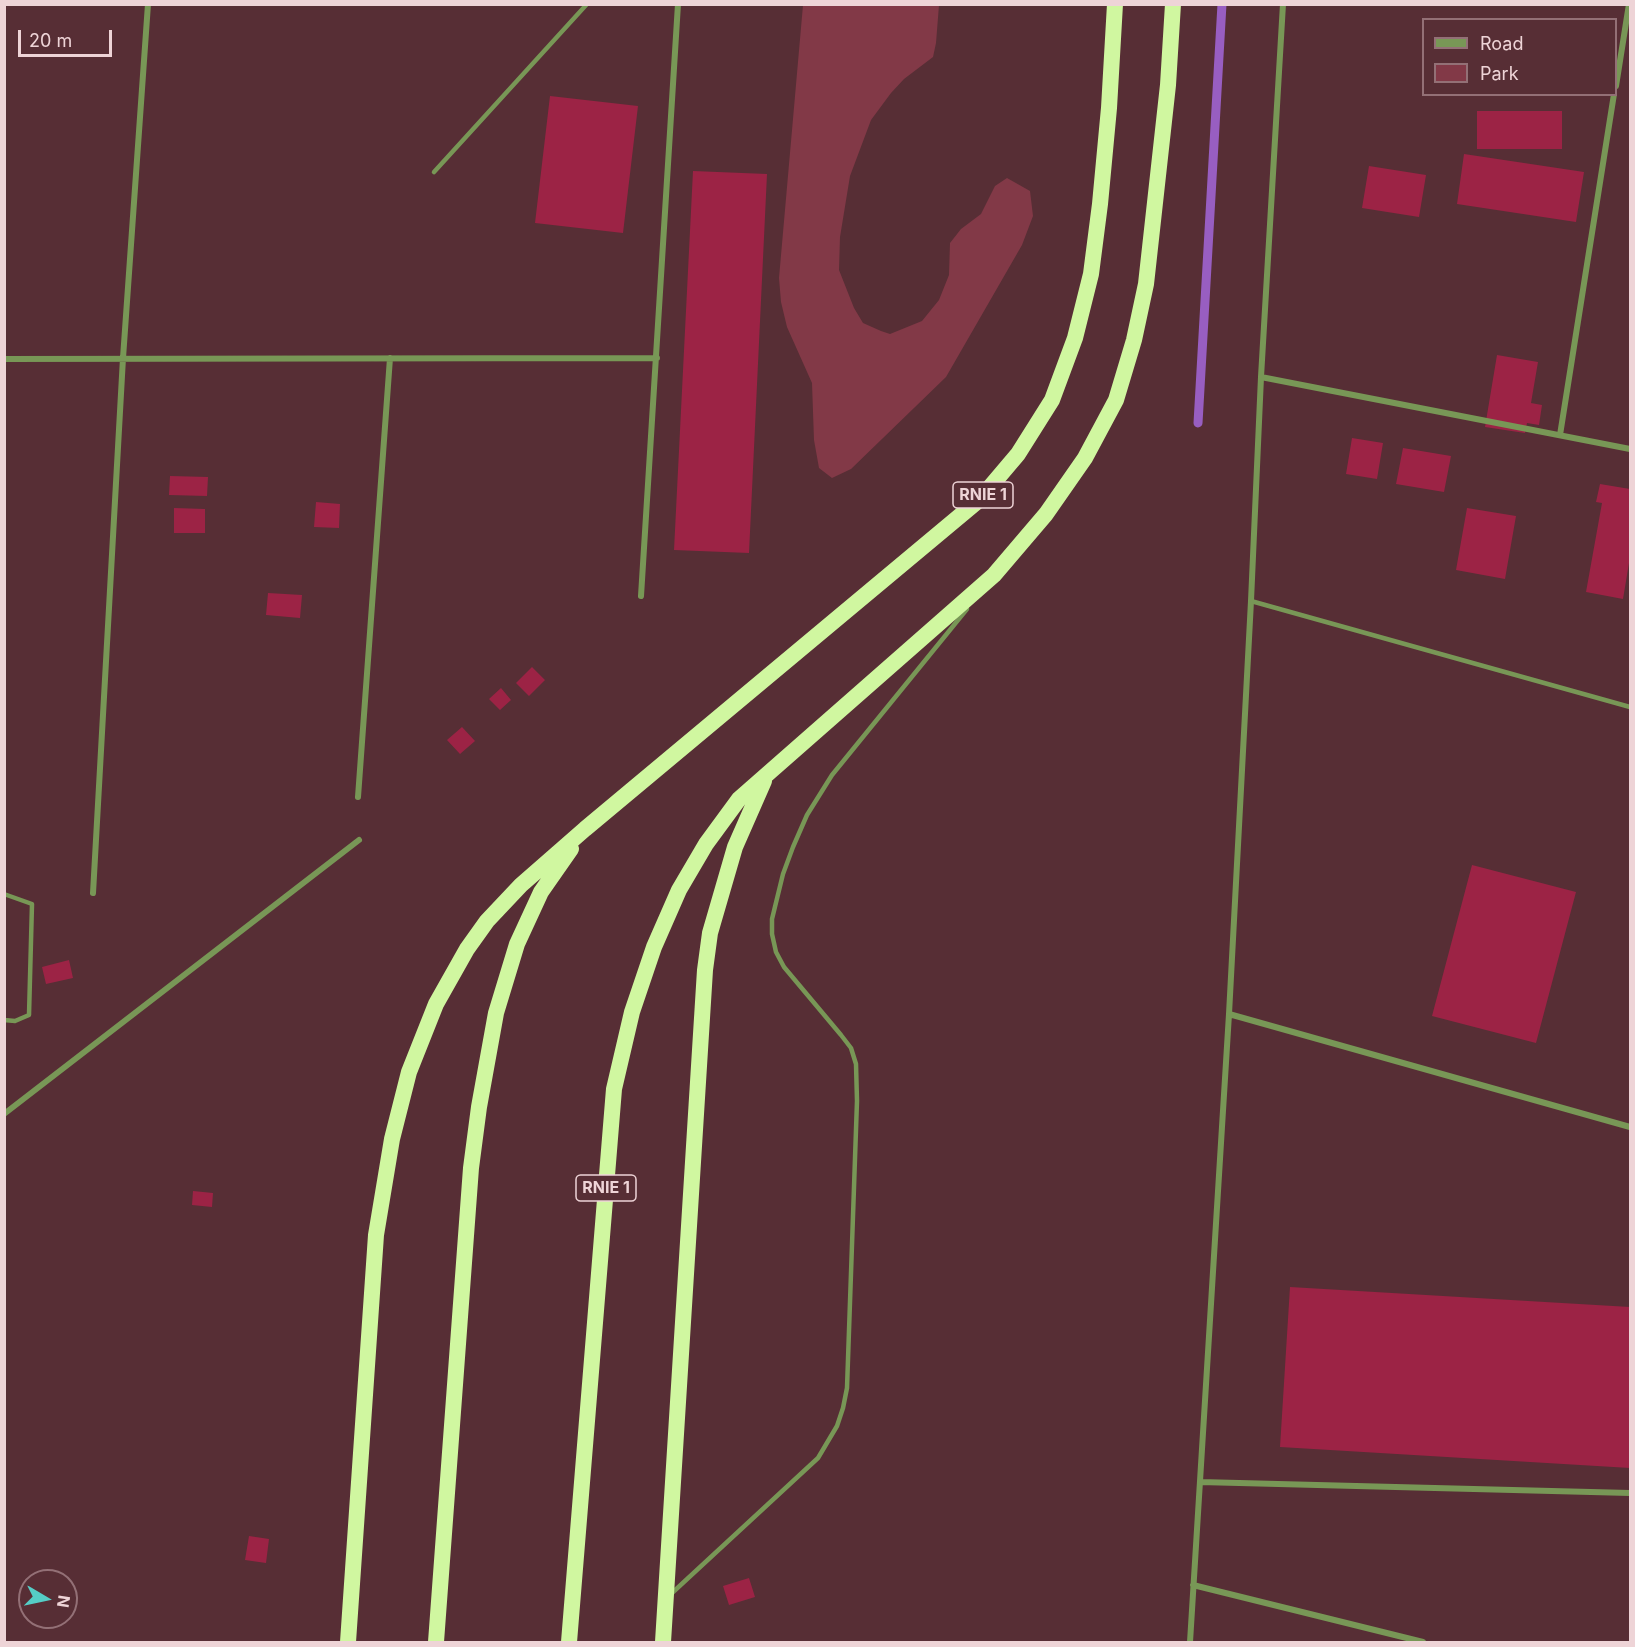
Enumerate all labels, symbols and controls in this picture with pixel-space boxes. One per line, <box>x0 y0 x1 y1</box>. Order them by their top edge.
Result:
scale bar <box>21 18 116 56</box>
legend <box>1422 18 1617 96</box>
text: 20 m <box>29 30 72 51</box>
text: Road <box>1480 33 1523 54</box>
text: Park <box>1480 63 1519 84</box>
road number: RNIE 1 <box>953 482 1013 508</box>
road number: RNIE 1 <box>576 1175 636 1201</box>
north arrow <box>18 1569 78 1629</box>
text: N <box>53 1594 75 1609</box>

